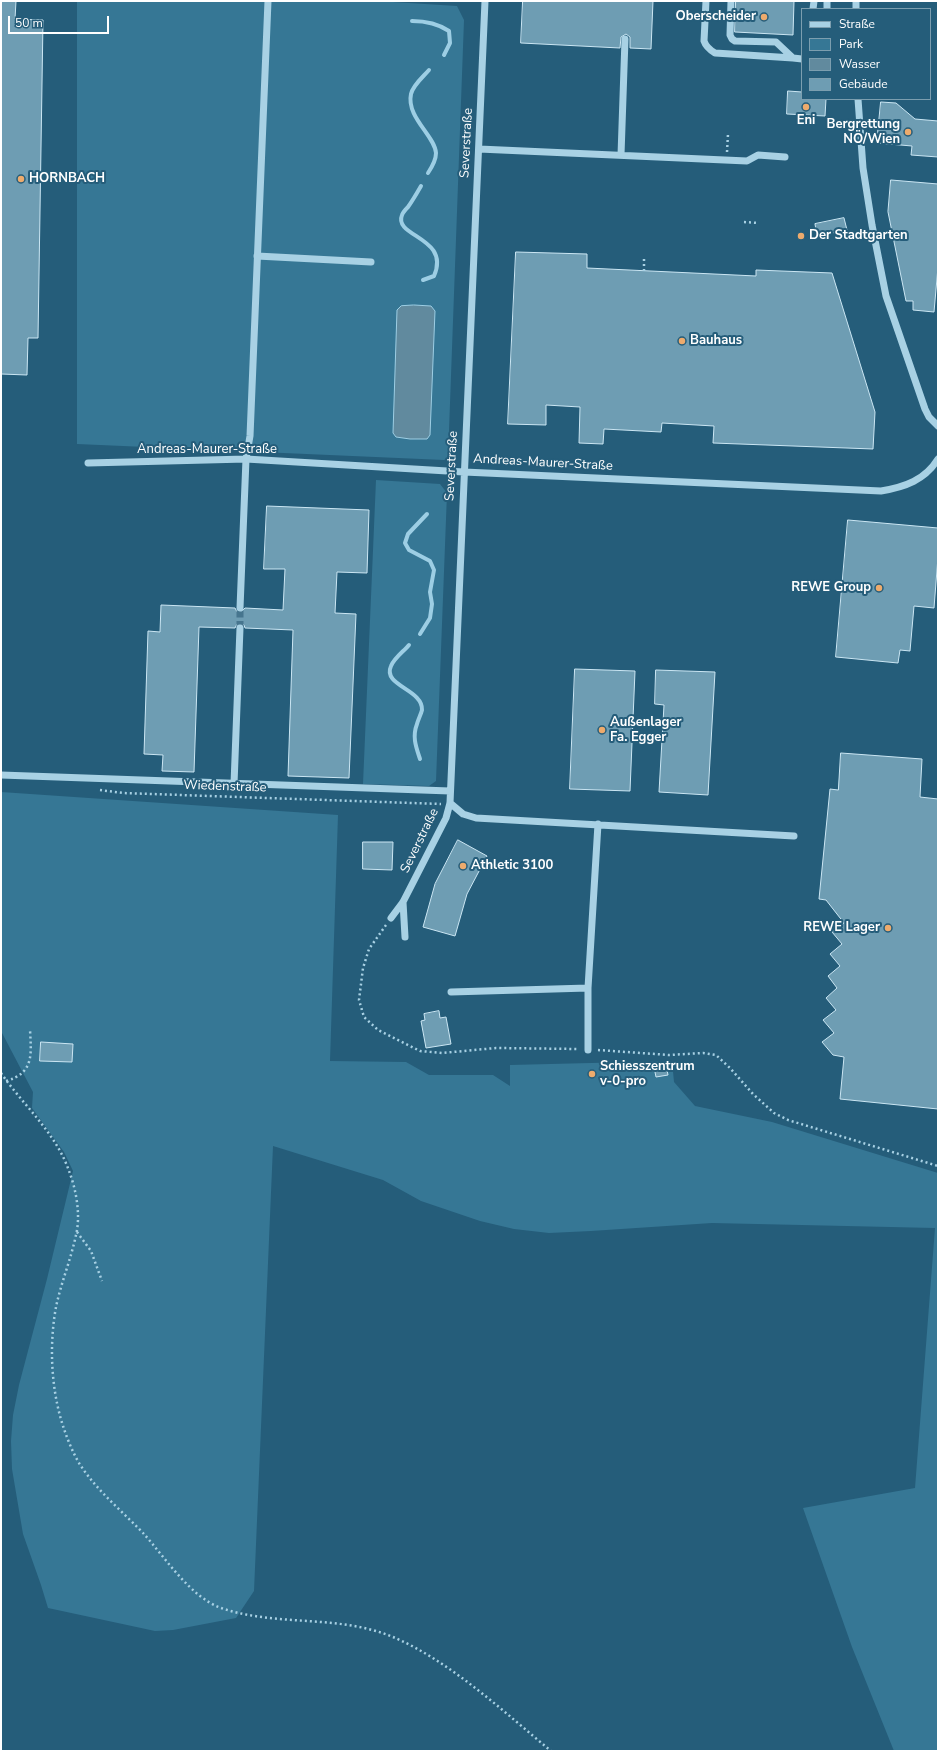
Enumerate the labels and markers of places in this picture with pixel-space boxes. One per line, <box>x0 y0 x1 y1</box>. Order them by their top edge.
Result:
place label: Oberscheider <box>676 9 756 25</box>
marker: Oberscheider <box>759 12 769 22</box>
marker: Eni <box>801 102 811 112</box>
place label: Eni <box>797 113 815 129</box>
place label: Bergrettung NÖ/Wien <box>827 117 900 148</box>
marker: Bergrettung NÖ/Wien <box>903 127 913 137</box>
place label: HORNBACH <box>29 171 105 187</box>
marker: HORNBACH <box>16 174 26 184</box>
place label: Der Stadtgarten <box>809 228 908 244</box>
marker: Der Stadtgarten <box>796 231 806 241</box>
place label: Bauhaus <box>690 333 742 349</box>
marker: Bauhaus <box>677 336 687 346</box>
place label: REWE Group <box>791 580 871 596</box>
marker: REWE Group <box>874 583 884 593</box>
place label: Außenlager Fa. Egger <box>610 715 682 746</box>
marker: Außenlager Fa. Egger <box>597 725 607 735</box>
place label: Athletic 3100 <box>471 858 553 874</box>
marker: Athletic 3100 <box>458 861 468 871</box>
place label: REWE Lager <box>803 920 880 936</box>
marker: REWE Lager <box>883 923 893 933</box>
place label: Schiesszentrum v-0-pro <box>600 1059 695 1090</box>
marker: Schiesszentrum v-0-pro <box>587 1069 597 1079</box>

